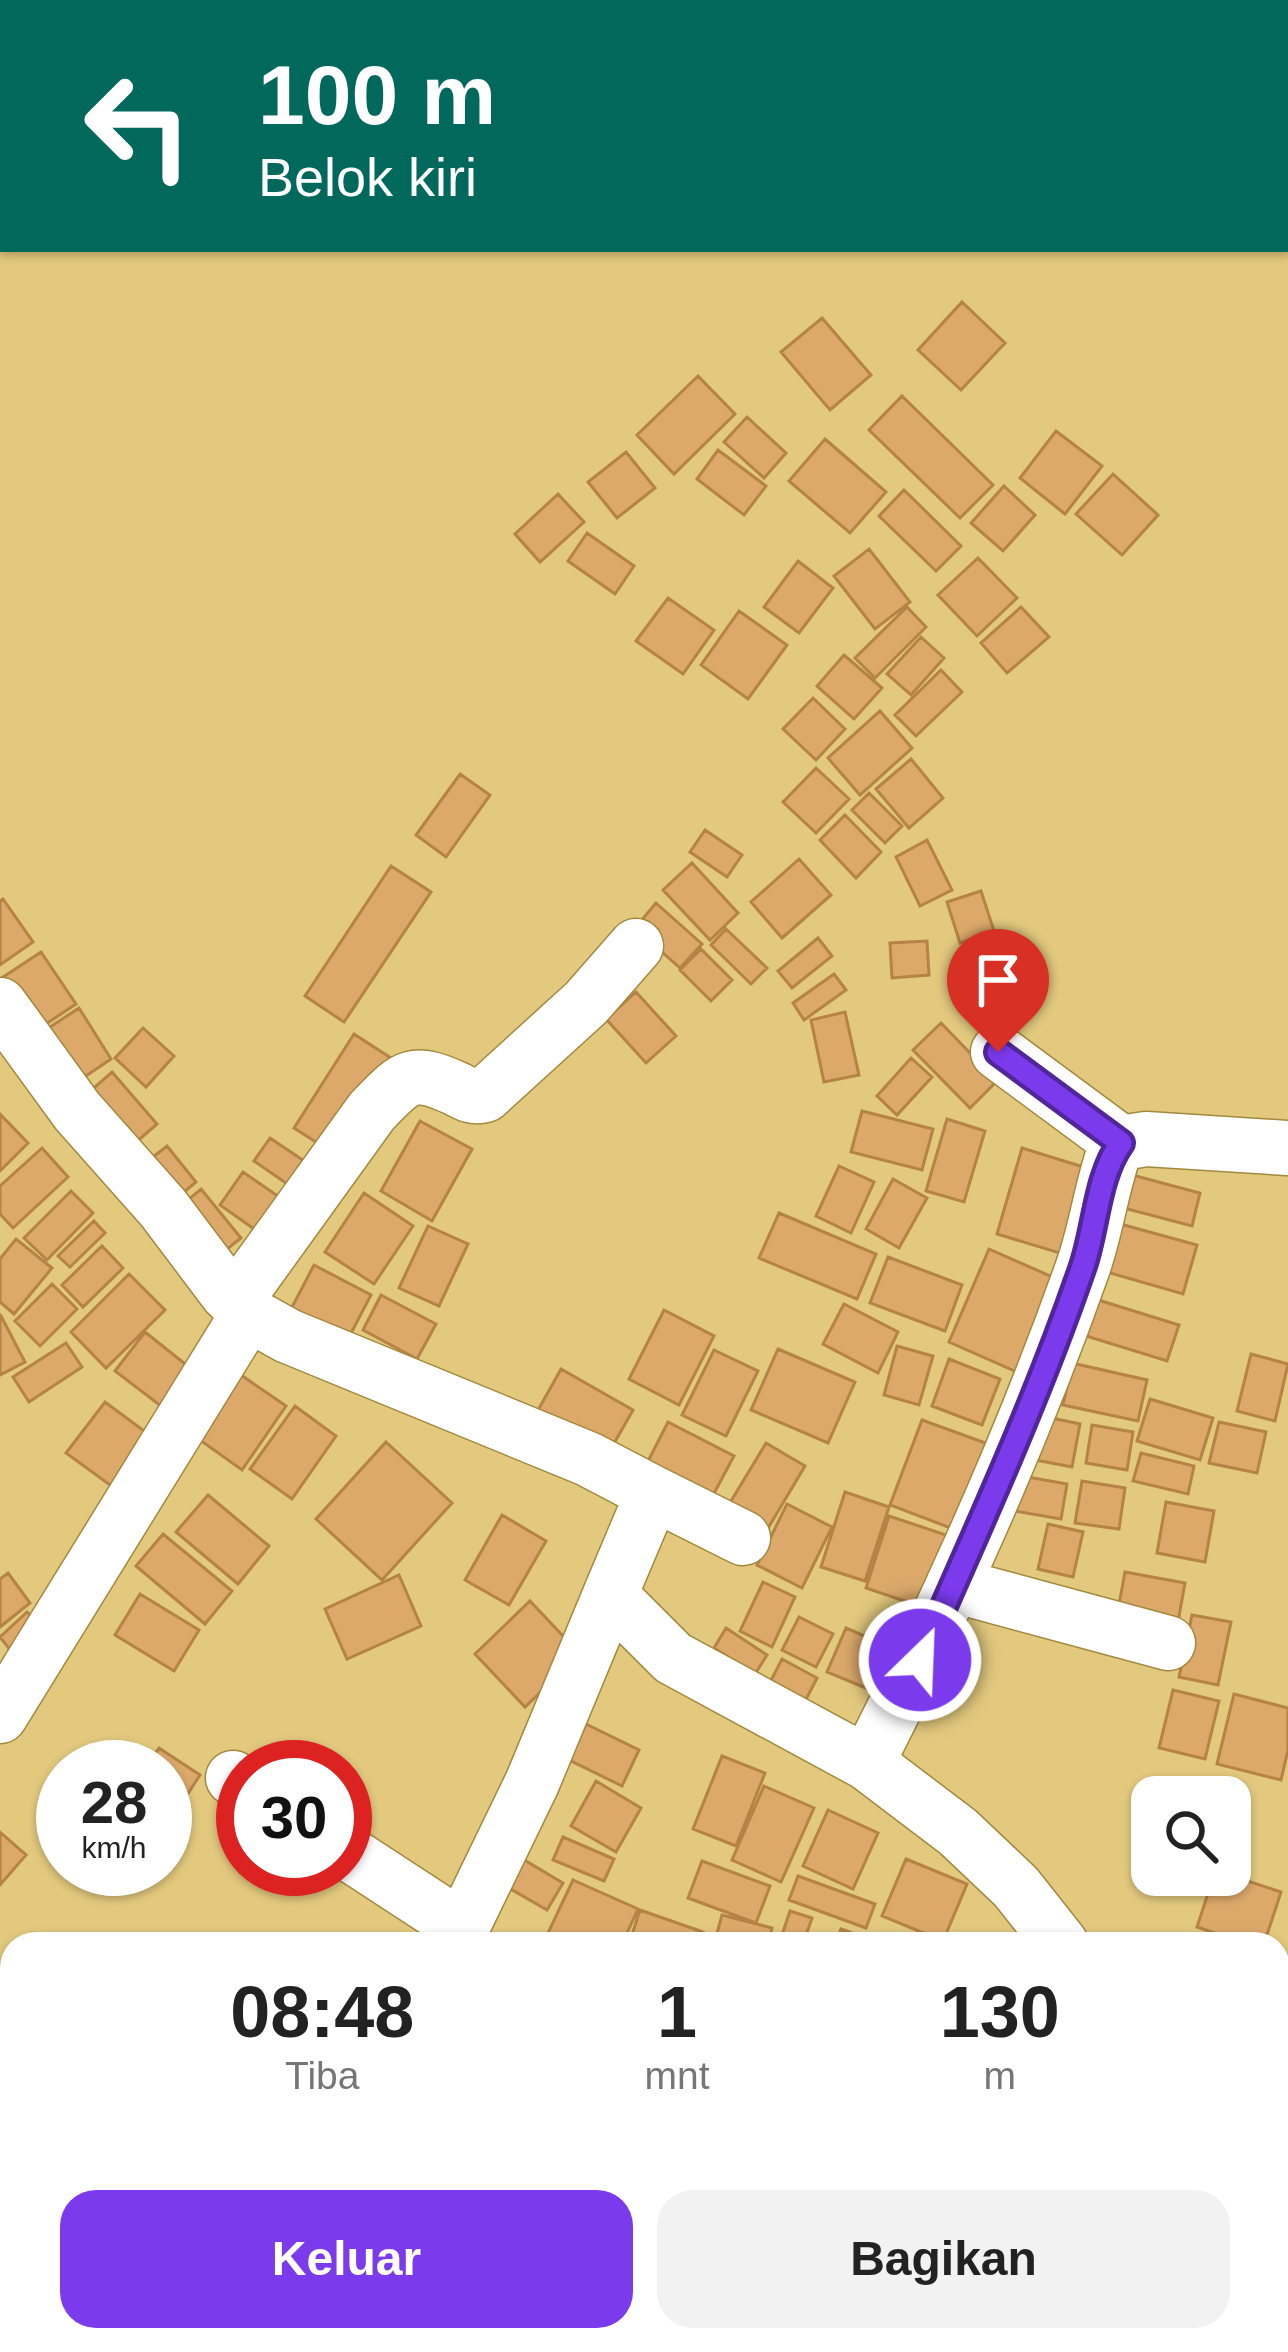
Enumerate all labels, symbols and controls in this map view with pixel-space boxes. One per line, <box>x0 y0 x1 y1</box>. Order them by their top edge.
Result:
icon: left <box>60 48 216 204</box>
text: 100 m <box>258 48 496 142</box>
text: Belok kiri <box>258 147 477 207</box>
pin <box>947 929 1049 1052</box>
icon: arrive <box>965 947 1031 1013</box>
position arrow <box>857 1597 983 1723</box>
speed limit sign: 30 <box>216 1740 372 1896</box>
text: 28 <box>81 1769 147 1836</box>
map controls <box>1131 1776 1251 1896</box>
button: search <box>1131 1776 1251 1896</box>
text: km/h <box>81 1831 147 1864</box>
text: 08:48 <box>230 1972 414 2052</box>
text: 1 <box>657 1972 697 2052</box>
text: 130 <box>940 1972 1060 2052</box>
text: Tiba <box>285 2054 359 2097</box>
text: mnt <box>645 2054 710 2097</box>
text: m <box>984 2054 1016 2097</box>
button: Keluar <box>60 2190 633 2328</box>
button: Bagikan <box>657 2190 1230 2328</box>

